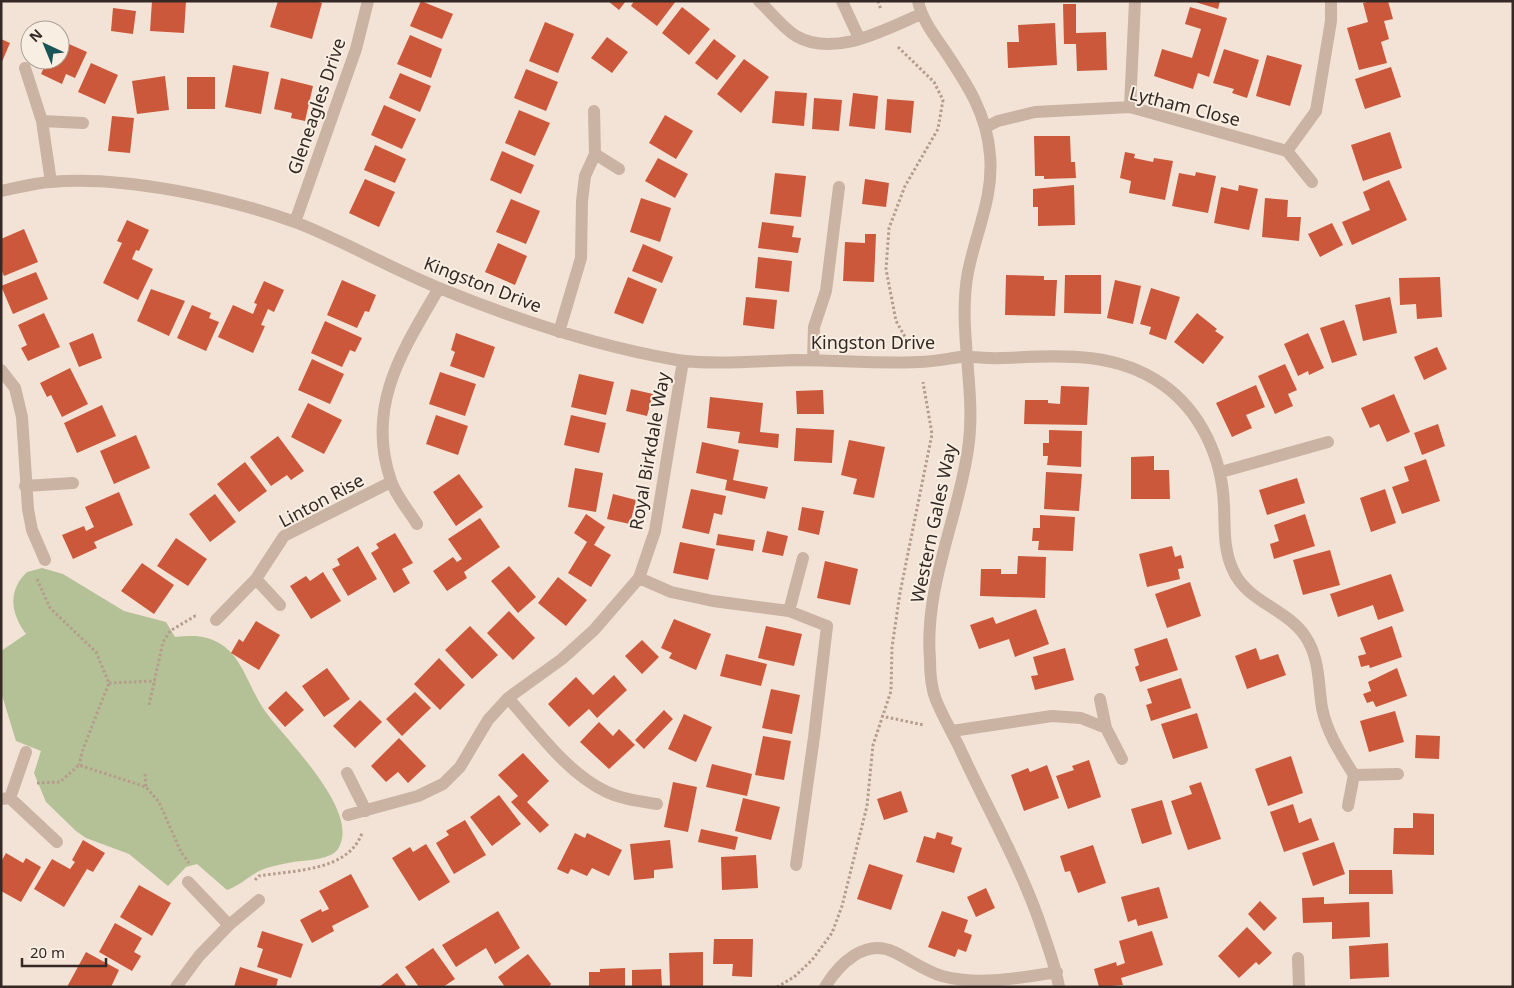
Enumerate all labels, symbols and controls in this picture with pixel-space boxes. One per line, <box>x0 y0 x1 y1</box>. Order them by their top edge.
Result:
north arrow <box>20 20 70 70</box>
text: N <box>25 24 46 46</box>
street label: Gleneagles Drive <box>281 35 351 177</box>
street label: Lytham Close <box>1127 81 1243 131</box>
street label: Kingston Drive <box>421 251 545 317</box>
street label: Kingston Drive <box>811 330 935 354</box>
street label: Royal Birkdale Way <box>623 369 675 532</box>
street label: Western Gales Way <box>904 440 962 605</box>
street label: Linton Rise <box>274 468 368 532</box>
scale bar <box>22 936 106 968</box>
text: 20 m <box>30 942 65 962</box>

